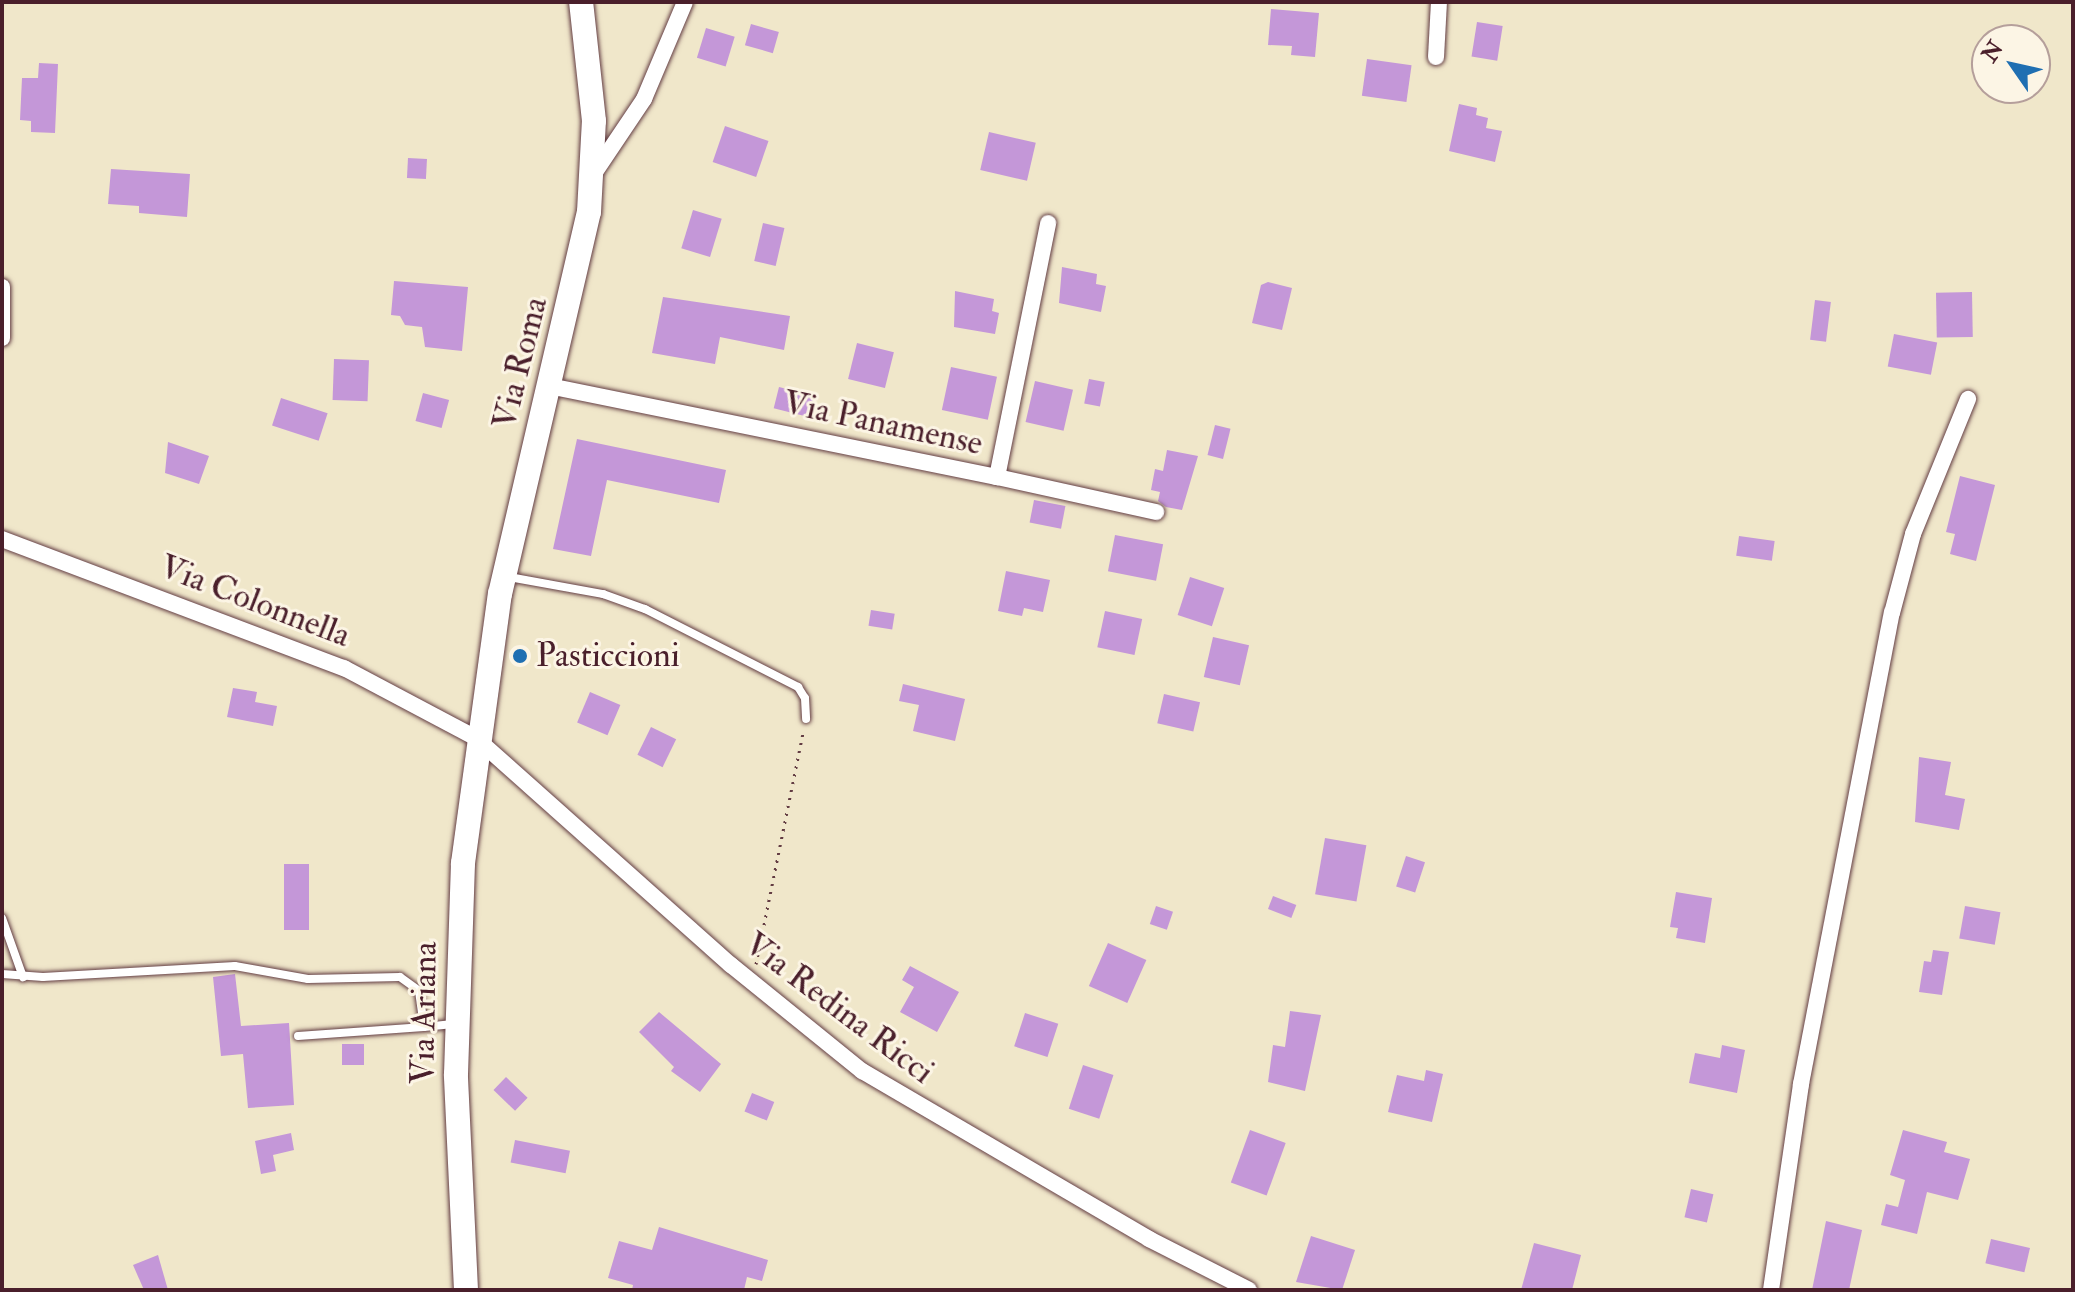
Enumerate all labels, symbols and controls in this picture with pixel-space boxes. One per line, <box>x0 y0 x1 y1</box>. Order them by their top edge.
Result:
north arrow <box>1971 24 2051 104</box>
text: N <box>1976 36 2010 68</box>
street label: Via Roma <box>484 293 556 433</box>
street label: Via Panamense <box>780 382 986 464</box>
street label: Via Colonnella <box>154 546 356 656</box>
place label: Pasticcioni <box>536 636 680 676</box>
marker: Pasticcioni <box>511 647 529 665</box>
street label: Via Redina Ricci <box>736 924 942 1092</box>
street label: Via Ariana <box>402 941 446 1085</box>

